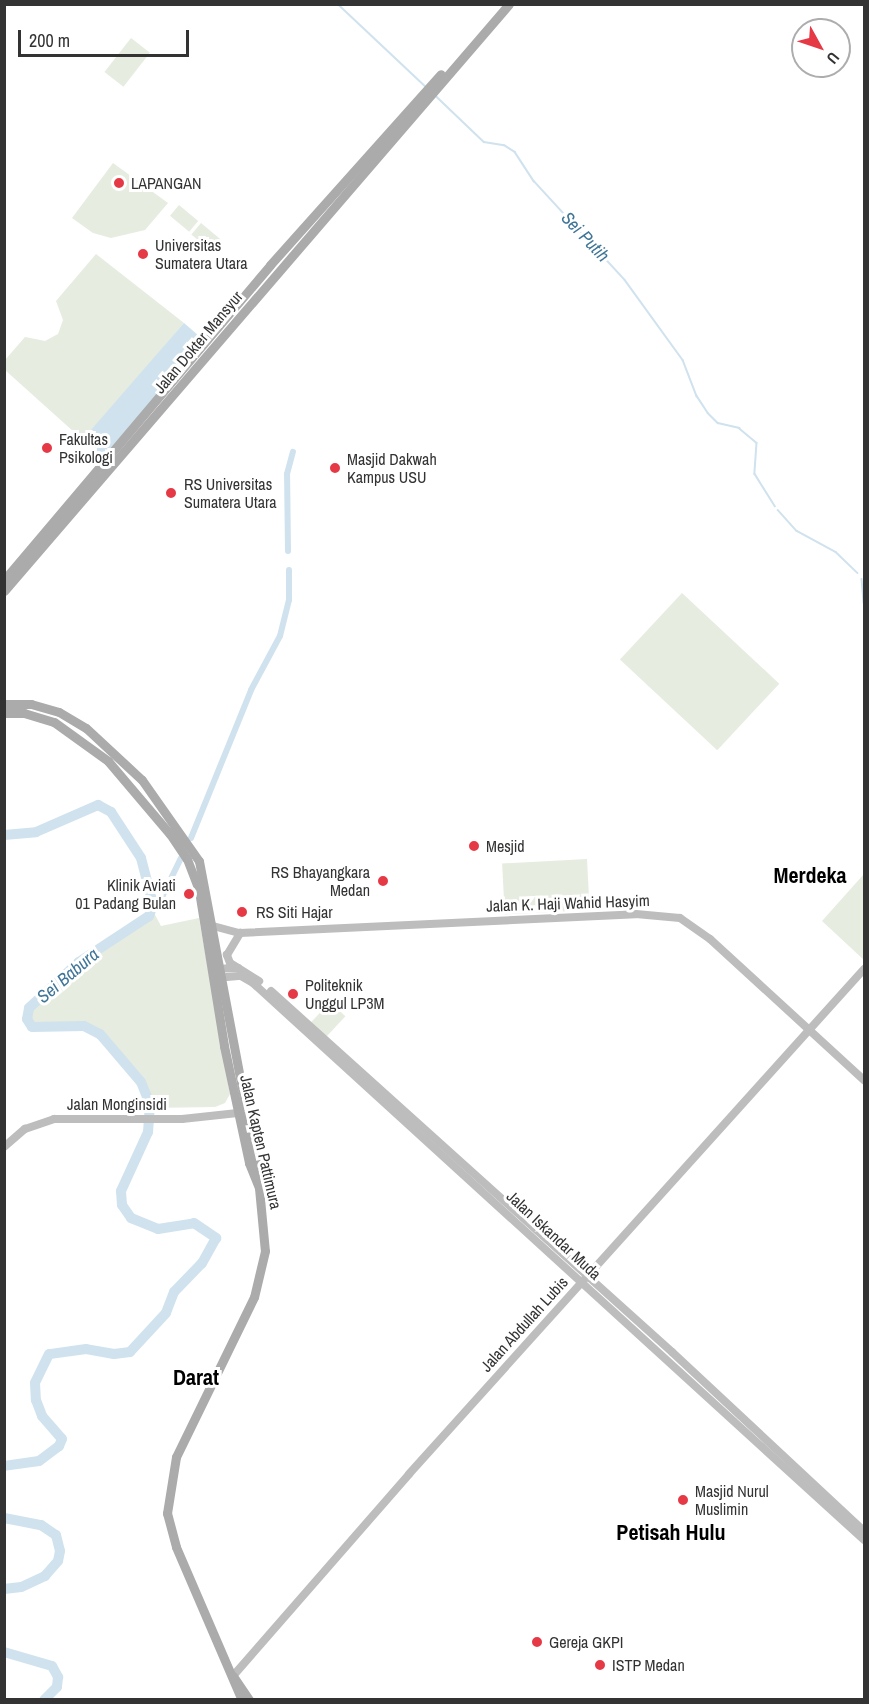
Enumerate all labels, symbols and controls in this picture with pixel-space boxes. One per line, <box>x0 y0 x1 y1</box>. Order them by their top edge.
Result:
scale bar <box>21 18 192 56</box>
north arrow <box>791 18 851 78</box>
text: 200 m <box>29 28 70 53</box>
text: U <box>822 48 845 69</box>
place label: LAPANGAN <box>131 173 201 193</box>
marker: LAPANGAN <box>112 176 126 190</box>
water label: Sei Putih <box>556 207 614 267</box>
place label: Universitas Sumatera Utara <box>155 235 248 273</box>
marker: Universitas Sumatera Utara <box>136 247 150 261</box>
street label: Jalan Dokter Mansyur <box>150 287 246 397</box>
place label: Fakultas Psikologi <box>59 429 113 467</box>
marker: Fakultas Psikologi <box>40 441 54 455</box>
place label: Masjid Dakwah Kampus USU <box>347 449 437 487</box>
marker: Masjid Dakwah Kampus USU <box>328 461 342 475</box>
place label: RS Universitas Sumatera Utara <box>184 474 277 512</box>
marker: RS Universitas Sumatera Utara <box>162 484 180 502</box>
place label: Mesjid <box>486 836 525 856</box>
marker: Mesjid <box>467 839 481 853</box>
place label: RS Bhayangkara Medan <box>271 862 370 900</box>
district label: Merdeka <box>773 863 847 889</box>
marker: RS Bhayangkara Medan <box>374 872 392 890</box>
place label: Klinik Aviati 01 Padang Bulan <box>75 875 176 913</box>
marker: Klinik Aviati 01 Padang Bulan <box>180 885 198 903</box>
street label: Jalan K. Haji Wahid Hasyim <box>486 891 650 915</box>
place label: RS Siti Hajar <box>256 902 333 922</box>
marker: RS Siti Hajar <box>233 903 251 921</box>
water label: Sei Babura <box>33 944 103 1008</box>
place label: Politeknik Unggul LP3M <box>305 975 384 1013</box>
marker: Politeknik Unggul LP3M <box>286 987 300 1001</box>
street label: Jalan Kapten Pattimura <box>236 1073 286 1211</box>
street label: Jalan Monginsidi <box>67 1094 167 1114</box>
street label: Jalan Iskandar Muda <box>503 1186 605 1284</box>
street label: Jalan Abdullah Lubis <box>476 1272 572 1376</box>
district label: Darat <box>173 1365 219 1391</box>
place label: Masjid Nurul Muslimin <box>695 1481 769 1519</box>
marker: Masjid Nurul Muslimin <box>676 1493 690 1507</box>
district label: Petisah Hulu <box>616 1520 726 1546</box>
place label: Gereja GKPI <box>549 1632 623 1652</box>
marker: Gereja GKPI <box>530 1635 544 1649</box>
place label: ISTP Medan <box>612 1655 685 1675</box>
marker: ISTP Medan <box>593 1658 607 1672</box>

